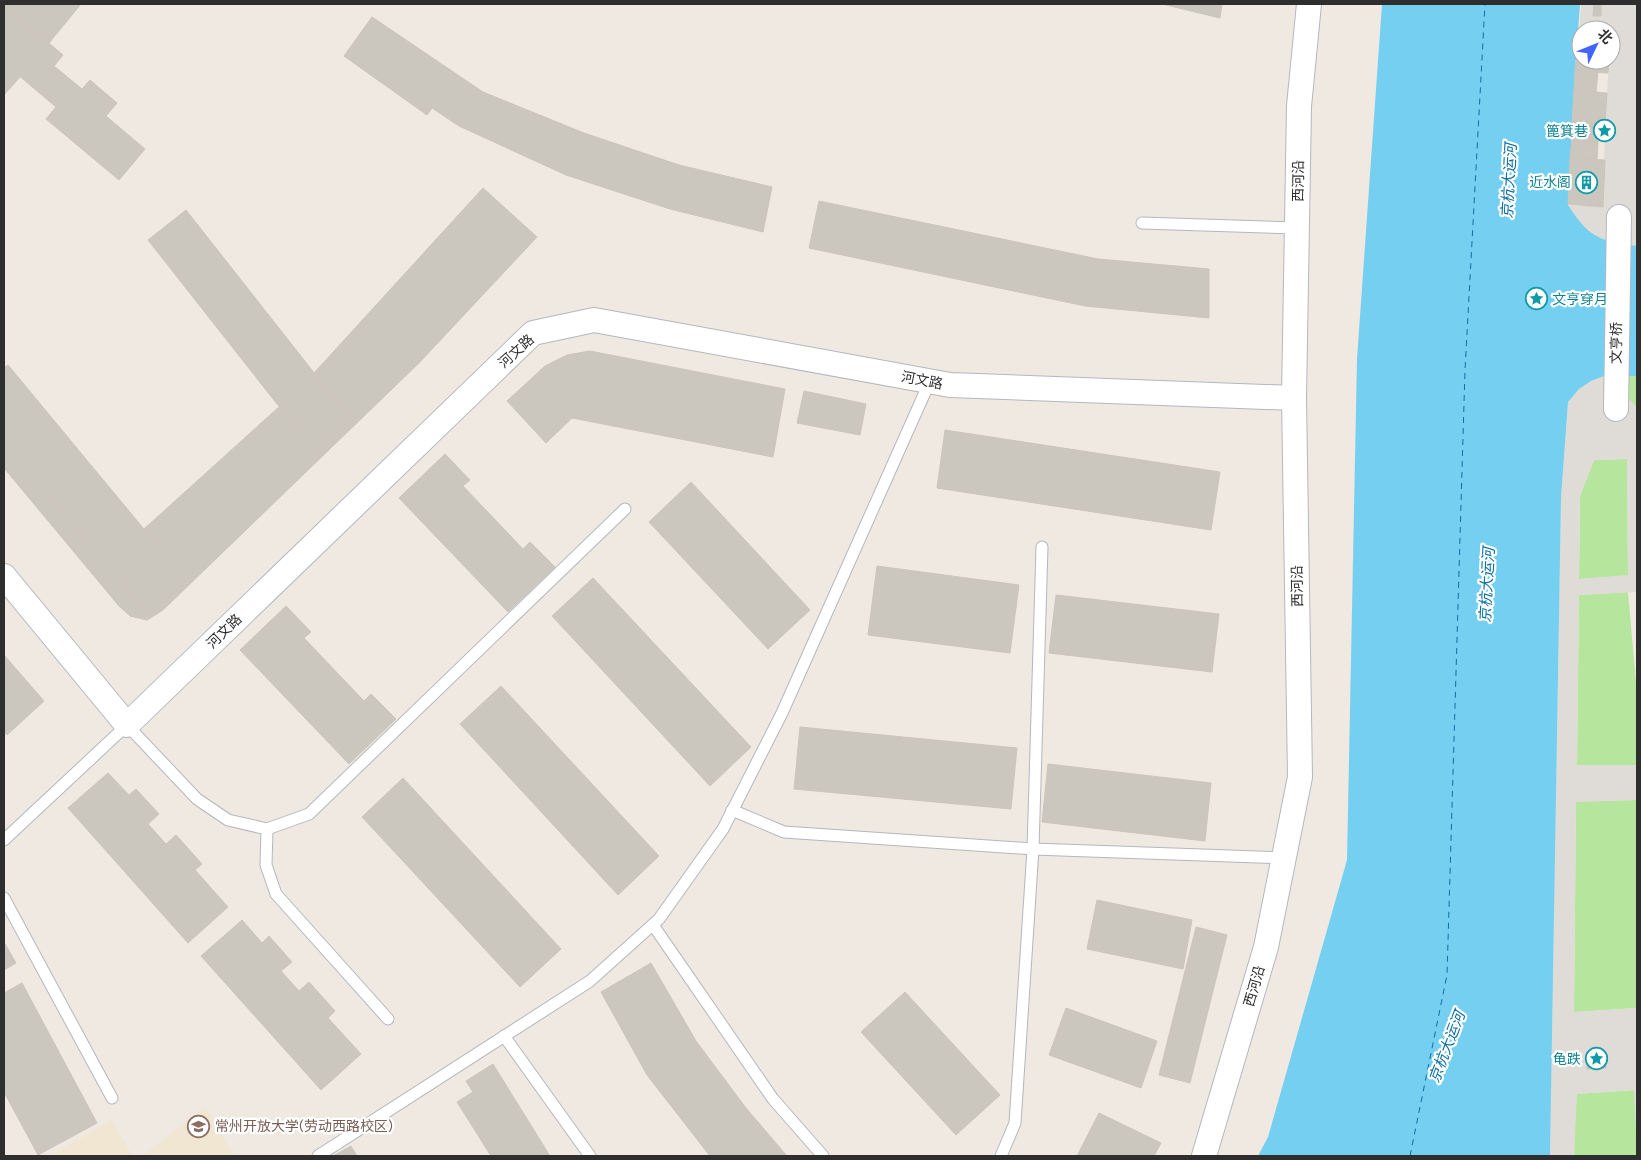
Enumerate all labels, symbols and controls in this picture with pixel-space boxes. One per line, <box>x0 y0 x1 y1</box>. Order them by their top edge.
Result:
north arrow <box>1571 20 1621 70</box>
text: 北 <box>1594 26 1616 47</box>
place icon: 篦箕巷 <box>1592 119 1616 143</box>
place label: 篦箕巷 <box>1546 123 1588 140</box>
water label: 京杭大运河 <box>1498 140 1520 219</box>
street label: 西河沿 <box>1290 160 1307 202</box>
building icon: 近水阁 <box>1575 170 1599 194</box>
place label: 近水阁 <box>1529 174 1571 191</box>
place icon: 文亨穿月 <box>1524 287 1548 311</box>
place label: 文亨穿月 <box>1552 291 1608 308</box>
street label: 文亨桥 <box>1608 322 1625 364</box>
street label: 河文路 <box>495 331 538 372</box>
street label: 河文路 <box>900 368 944 393</box>
water label: 京杭大运河 <box>1476 544 1498 623</box>
street label: 西河沿 <box>1289 565 1306 607</box>
street label: 河文路 <box>203 611 245 652</box>
street label: 西河沿 <box>1241 964 1268 1009</box>
water label: 京杭大运河 <box>1425 1006 1470 1085</box>
place icon: 龟跌 <box>1585 1047 1609 1071</box>
place label: 龟跌 <box>1553 1051 1581 1068</box>
school or university icon: 常州开放大学(劳动西路校区) <box>187 1114 211 1138</box>
place label: 常州开放大学(劳动西路校区) <box>215 1118 393 1135</box>

